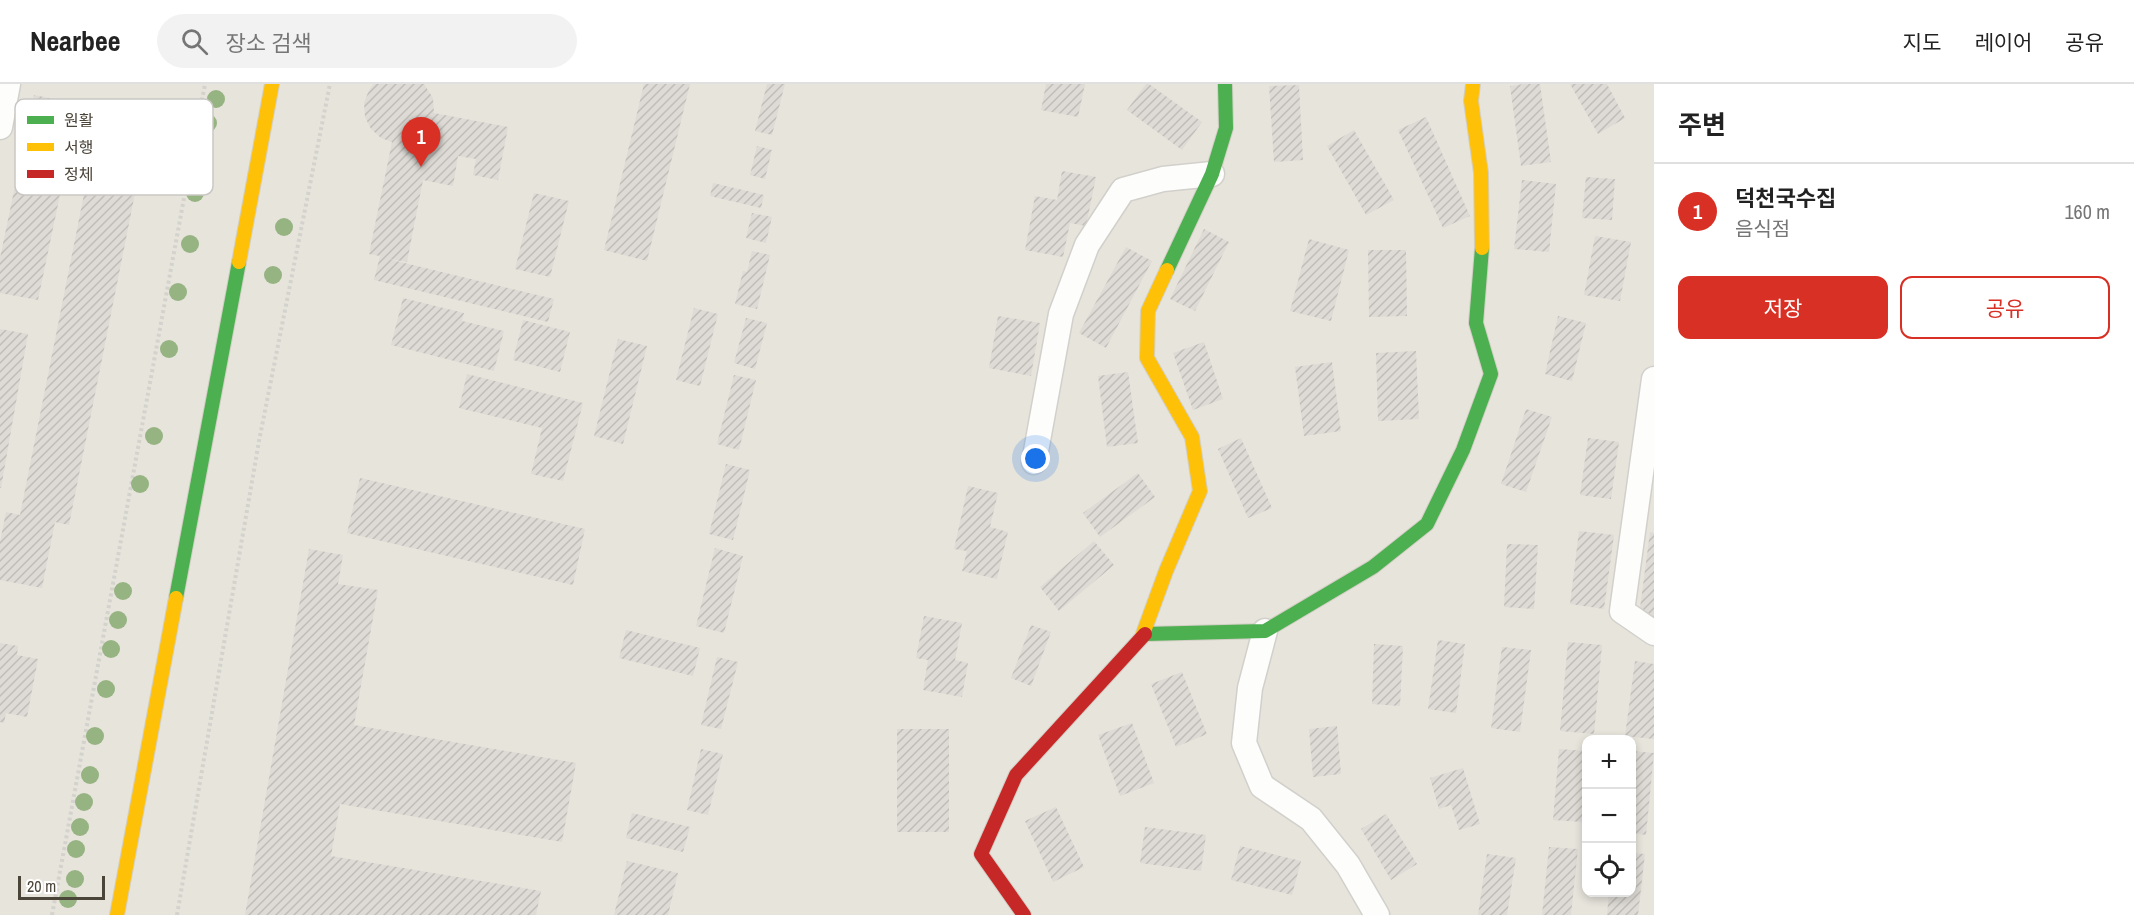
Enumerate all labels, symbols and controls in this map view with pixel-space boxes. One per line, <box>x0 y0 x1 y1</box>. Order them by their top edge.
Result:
search box <box>157 14 577 68</box>
text: Nearbee <box>30 22 121 60</box>
icon: search <box>178 25 211 58</box>
text: 장소 검색 <box>226 28 312 58</box>
text: 지도 <box>1903 28 1941 57</box>
text: 레이어 <box>1974 28 2032 57</box>
text: 공유 <box>2065 28 2104 57</box>
legend <box>15 99 213 195</box>
text: 주변 <box>1678 107 1726 142</box>
text: 원활 <box>64 109 94 131</box>
pin: 1 <box>402 118 440 167</box>
text: 서행 <box>64 136 93 158</box>
text: 정체 <box>64 163 93 185</box>
text: 덕천국수집 <box>1735 183 1836 213</box>
text: 1 <box>1693 198 1702 225</box>
text: 160 m <box>2064 198 2110 225</box>
text: 음식점 <box>1735 215 1790 242</box>
button: 저장 <box>1678 276 1888 339</box>
button: 공유 <box>1900 276 2110 339</box>
your location <box>1021 444 1050 473</box>
map controls <box>1582 735 1636 897</box>
button: + <box>1582 735 1636 789</box>
button: − <box>1582 789 1636 843</box>
button: locate <box>1582 843 1636 897</box>
scale bar <box>18 873 105 900</box>
text: 20 m <box>27 875 56 897</box>

